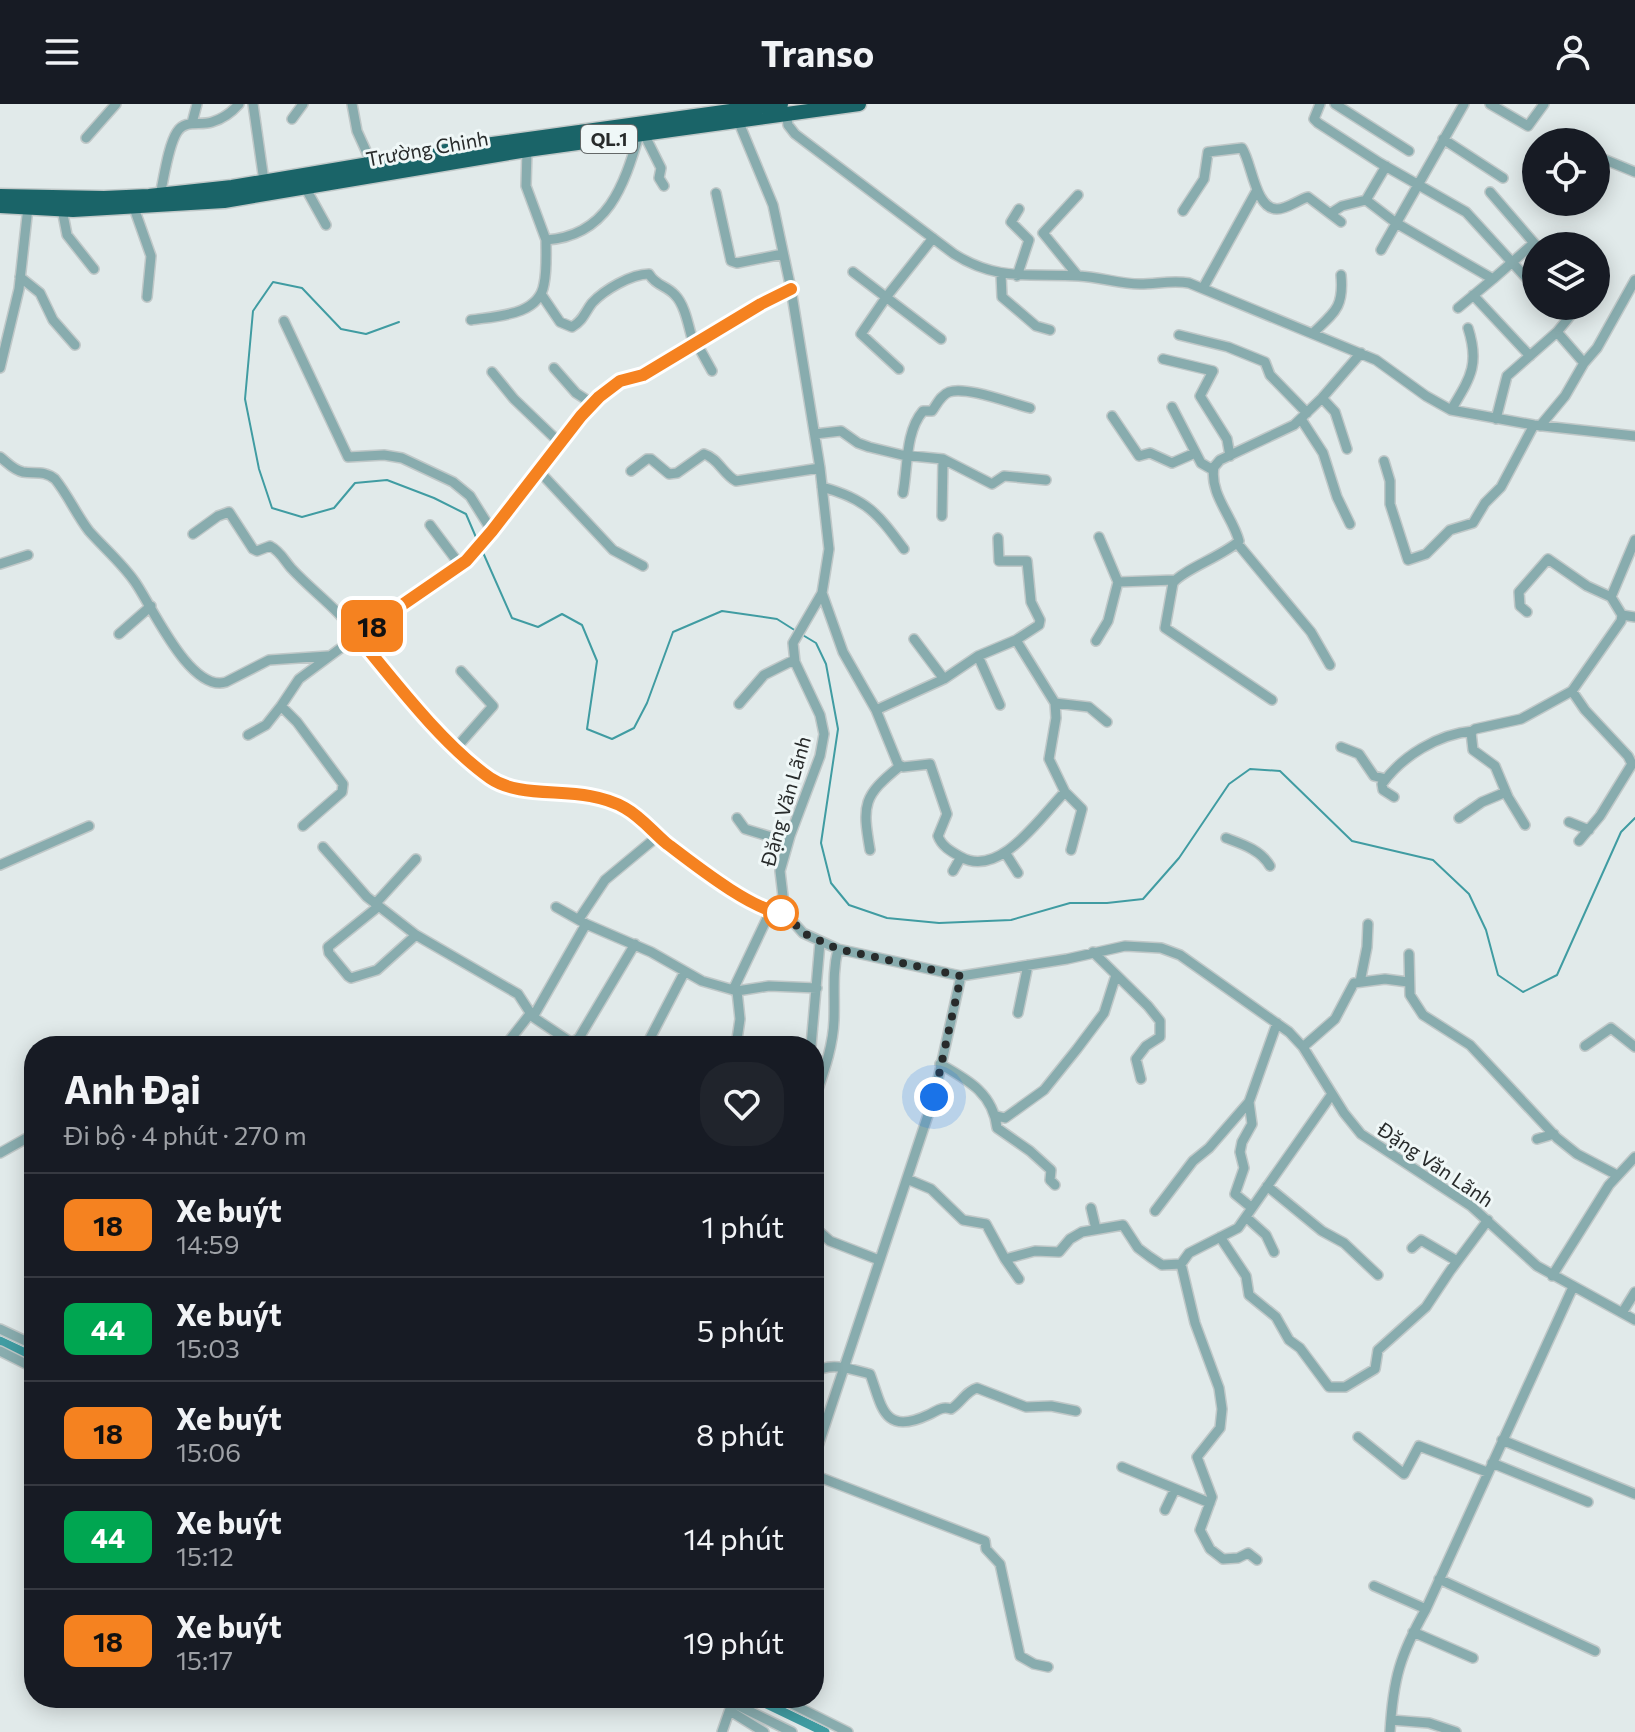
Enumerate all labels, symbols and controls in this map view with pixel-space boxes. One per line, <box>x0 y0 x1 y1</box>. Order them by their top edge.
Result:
icon: menu <box>40 30 84 74</box>
text: Transo <box>761 30 874 74</box>
icon: person <box>1551 30 1595 74</box>
street label: Trường Chinh <box>364 125 490 171</box>
road number: QL.1 <box>581 125 637 153</box>
map controls <box>1522 128 1610 320</box>
button: locate <box>1522 128 1610 216</box>
button: layers <box>1522 232 1610 320</box>
line badge: 18 <box>336 600 408 652</box>
text: 18 <box>357 609 387 643</box>
street label: Đặng Văn Lãnh <box>755 733 815 870</box>
unlabelled marker <box>764 896 798 930</box>
button: heart <box>700 1062 784 1146</box>
text: Anh Đại <box>64 1065 201 1112</box>
your location <box>914 1077 954 1117</box>
street label: Đặng Văn Lãnh <box>1373 1116 1498 1212</box>
text: Đi bộ · 4 phút · 270 m <box>64 1119 307 1150</box>
text: Xe buýt <box>176 1191 282 1228</box>
text: 1 phút <box>701 1207 784 1244</box>
text: 18 <box>93 1208 123 1242</box>
text: 14:59 <box>176 1228 240 1259</box>
text: Xe buýt <box>176 1295 282 1332</box>
text: 5 phút <box>697 1311 784 1348</box>
text: 44 <box>91 1312 125 1346</box>
text: 15:03 <box>176 1332 240 1363</box>
text: Xe buýt <box>176 1399 282 1436</box>
text: 8 phút <box>696 1415 784 1452</box>
text: 18 <box>93 1416 123 1450</box>
text: 15:06 <box>176 1436 241 1467</box>
text: Xe buýt <box>176 1503 282 1540</box>
text: 14 phút <box>683 1519 784 1556</box>
text: 44 <box>91 1520 125 1554</box>
text: 15:12 <box>176 1540 234 1571</box>
text: Xe buýt <box>176 1607 282 1644</box>
text: 19 phút <box>683 1623 784 1660</box>
text: 18 <box>93 1624 123 1658</box>
text: 15:17 <box>176 1644 233 1675</box>

